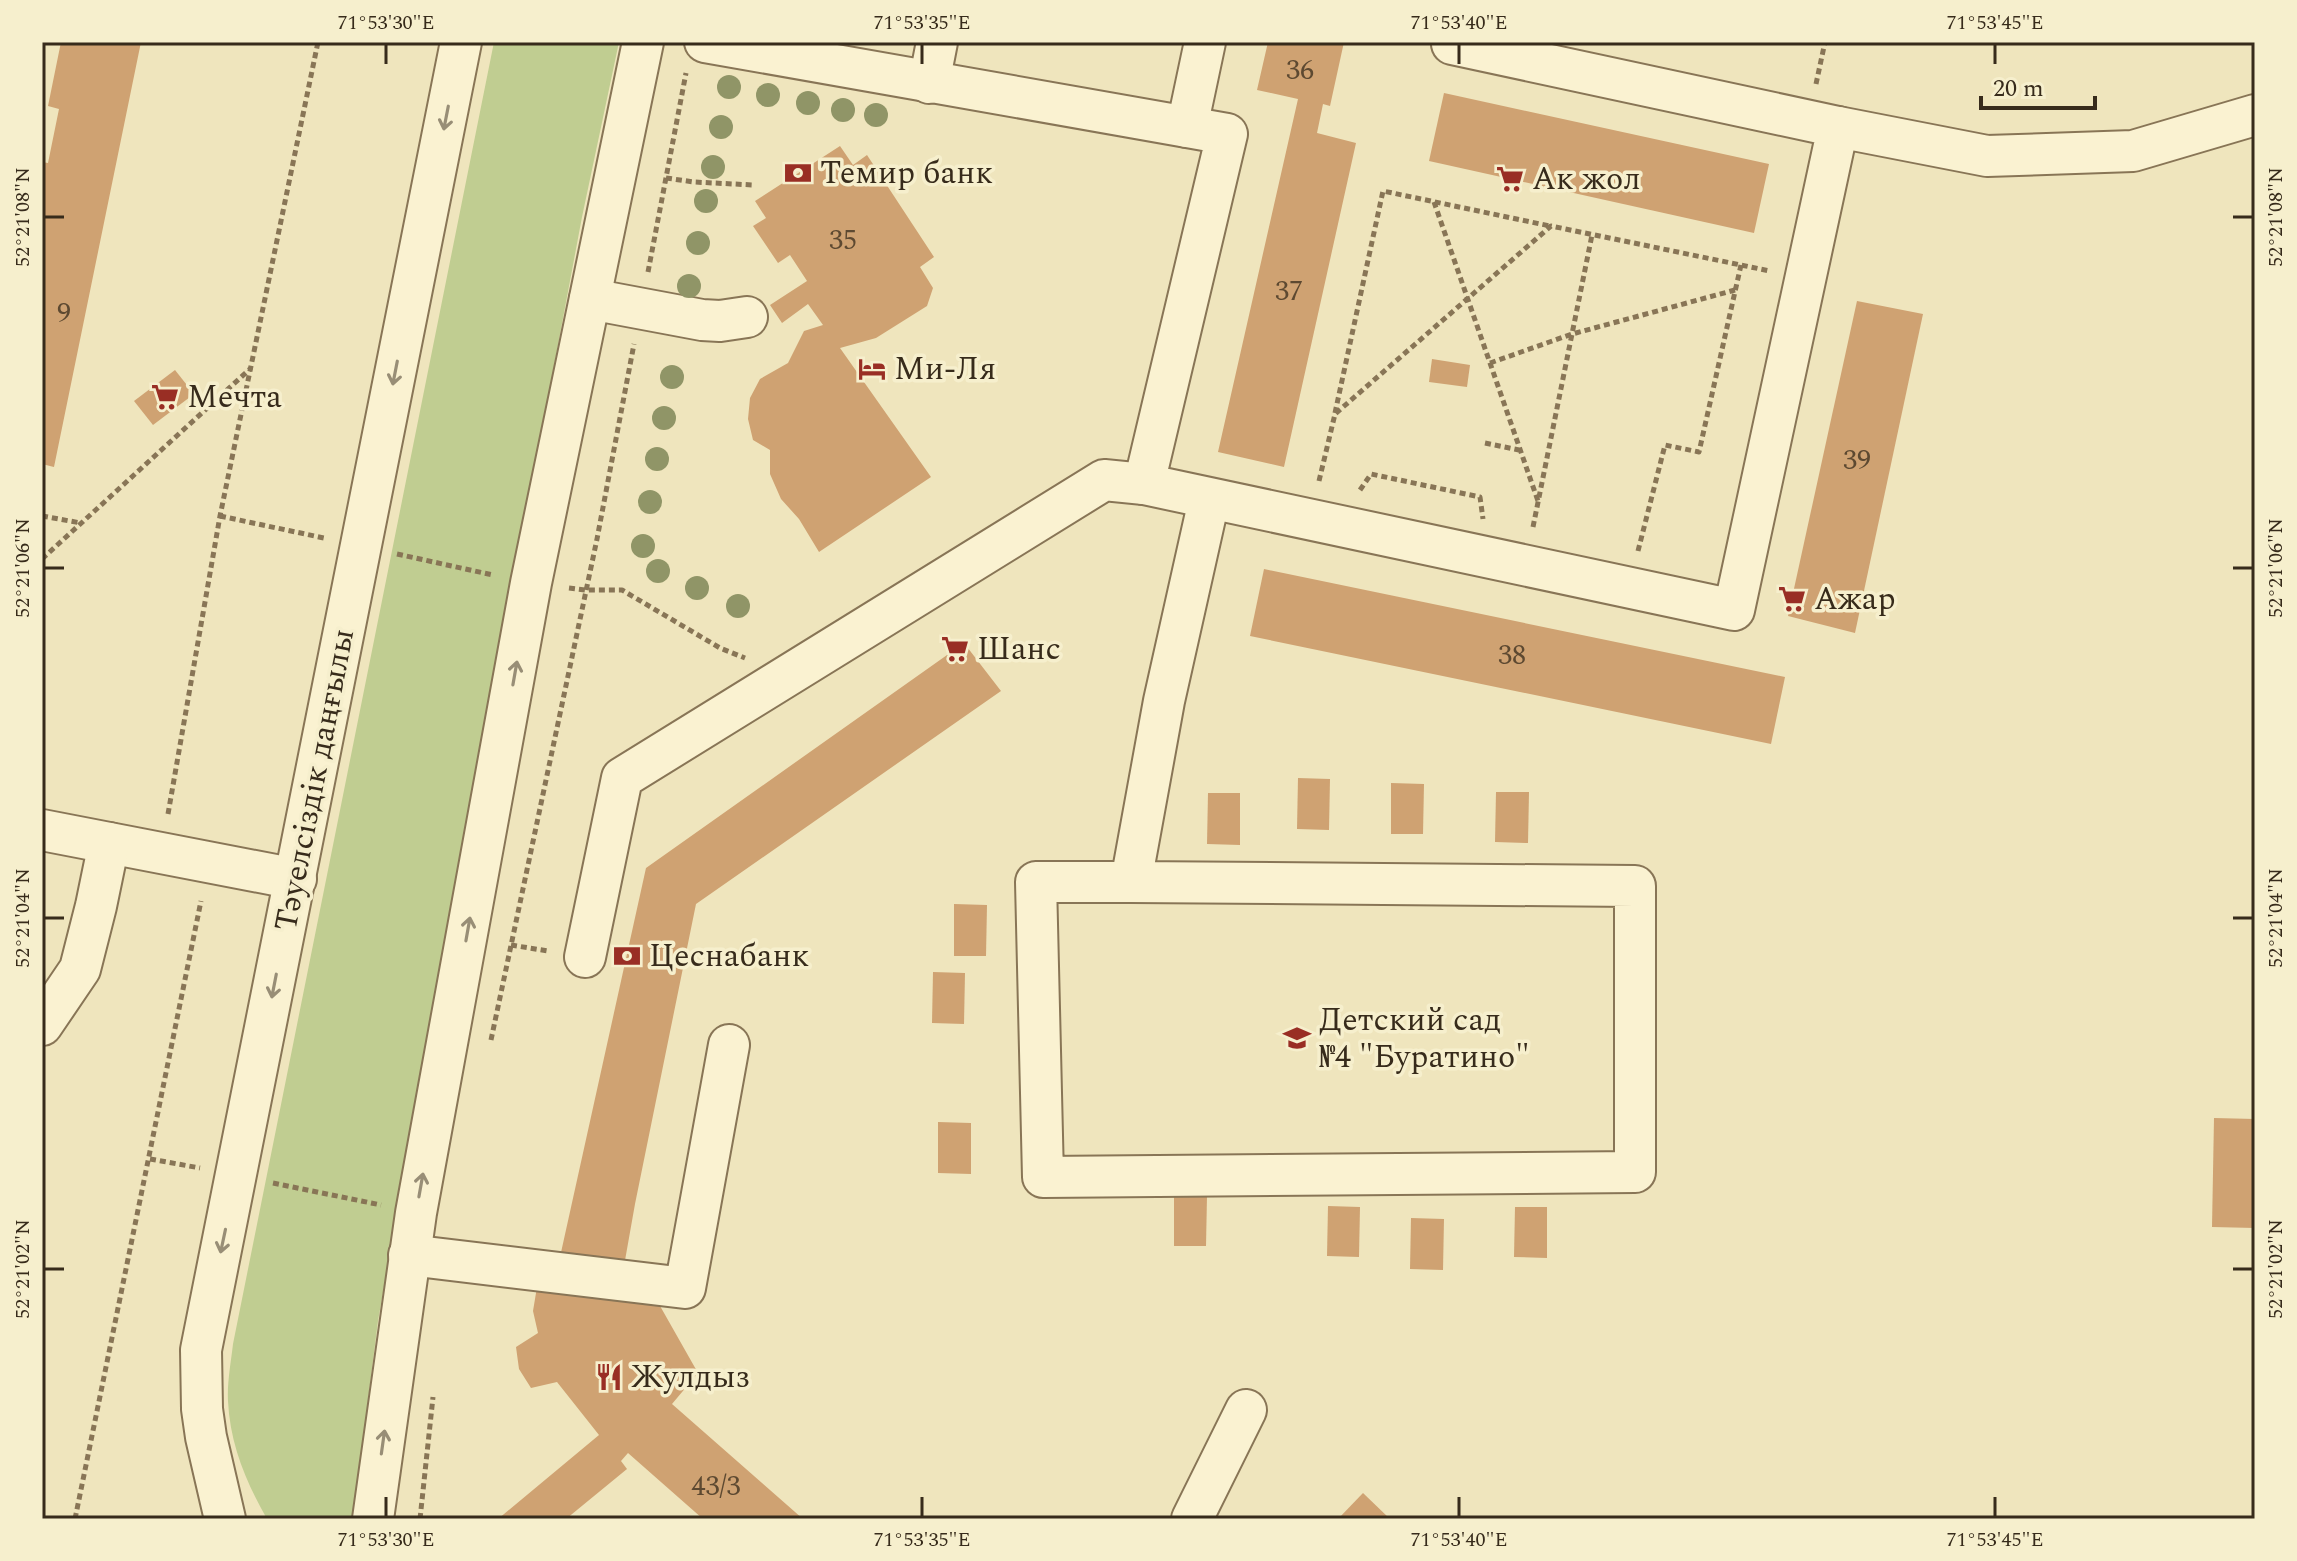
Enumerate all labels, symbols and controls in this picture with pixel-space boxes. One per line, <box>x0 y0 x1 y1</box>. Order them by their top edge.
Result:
text: 71°53'30"E <box>337 8 435 38</box>
text: 71°53'35"E <box>873 8 971 38</box>
text: 71°53'40"E <box>1410 8 1508 38</box>
text: 71°53'45"E <box>1946 8 2044 38</box>
house number: 36 <box>1286 49 1314 92</box>
scale bar <box>1981 60 2095 110</box>
text: 20 m <box>1993 71 2044 107</box>
one-way arrow <box>438 105 453 131</box>
place label: Темир банк <box>820 149 993 198</box>
place label: Ак жол <box>1532 155 1641 204</box>
bank icon: Темир банк <box>783 158 813 188</box>
supermarket icon: Ак жол <box>1495 164 1525 194</box>
text: 52°21'08"N <box>8 167 38 267</box>
text: 52°21'08"N <box>2261 167 2291 267</box>
house number: 35 <box>829 219 857 262</box>
house number: 37 <box>1275 270 1303 313</box>
house number: 9 <box>57 292 71 335</box>
place label: Ми-Ля <box>894 345 996 394</box>
hotel icon: Ми-Ля <box>857 354 887 384</box>
one-way arrow <box>387 360 402 386</box>
place label: Мечта <box>187 373 282 422</box>
supermarket icon: Мечта <box>150 382 180 412</box>
house number: 39 <box>1843 439 1871 482</box>
text: 52°21'06"N <box>8 518 38 618</box>
text: 52°21'06"N <box>2261 518 2291 618</box>
place label: Ажар <box>1814 575 1896 624</box>
supermarket icon: Ажар <box>1777 584 1807 614</box>
street label: Тәуелсіздік даңғылы <box>262 625 368 935</box>
place label: Шанс <box>977 625 1061 674</box>
supermarket icon: Шанс <box>940 634 970 664</box>
house number: 38 <box>1498 634 1526 677</box>
one-way arrow <box>508 661 523 686</box>
text: 52°21'04"N <box>8 868 38 968</box>
text: 52°21'04"N <box>2261 868 2291 968</box>
one-way arrow <box>461 917 476 942</box>
place label: Цеснабанк <box>649 932 809 981</box>
bank icon: Цеснабанк <box>612 941 642 971</box>
one-way arrow <box>266 972 281 998</box>
place label: Детский сад №4 "Буратино" <box>1319 996 1530 1082</box>
school or university icon: Детский сад №4 "Буратино" <box>1282 1023 1312 1053</box>
one-way arrow <box>415 1172 430 1198</box>
text: 52°21'02"N <box>8 1219 38 1319</box>
text: 52°21'02"N <box>2261 1219 2291 1319</box>
one-way arrow <box>215 1227 230 1253</box>
place label: Жулдыз <box>631 1353 750 1402</box>
restaurant icon: Жулдыз <box>594 1362 624 1392</box>
one-way arrow <box>376 1430 391 1455</box>
house number: 43/3 <box>691 1465 741 1508</box>
text: 71°53'30"E <box>337 1525 435 1555</box>
text: 71°53'35"E <box>873 1525 971 1555</box>
text: 71°53'40"E <box>1410 1525 1508 1555</box>
text: 71°53'45"E <box>1946 1525 2044 1555</box>

